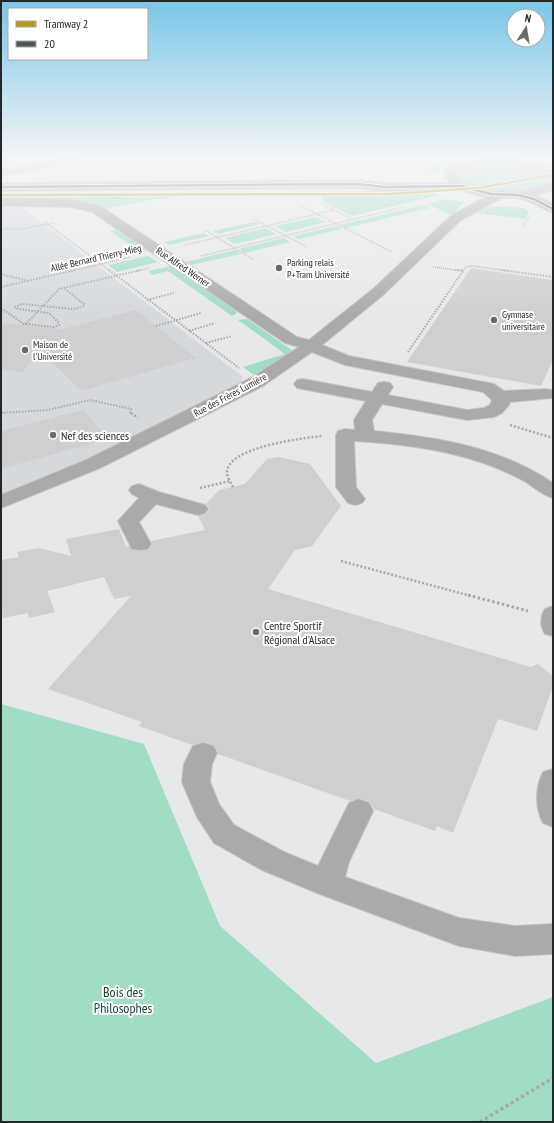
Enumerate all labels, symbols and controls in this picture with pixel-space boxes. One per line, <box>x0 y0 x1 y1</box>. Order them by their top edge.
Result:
legend <box>8 8 148 60</box>
north arrow <box>506 8 546 48</box>
text: N <box>524 11 532 26</box>
text: Tramway 2 <box>44 16 88 31</box>
text: 20 <box>44 36 55 51</box>
street label: Allée Bernard Thierry-Mieg <box>49 241 143 275</box>
street label: Rue Alfred Werner <box>153 244 213 290</box>
place label: Parking relais P+Tram Université <box>287 256 350 281</box>
marker: Parking relais P+Tram Université <box>274 263 284 273</box>
place label: Gymnase universitaire <box>502 308 545 333</box>
marker: Gymnase universitaire <box>489 315 499 325</box>
place label: Maison de l'Université <box>33 338 72 363</box>
marker: Maison de l'Université <box>20 345 30 355</box>
street label: Rue des Frères Lumière <box>191 370 269 420</box>
place label: Nef des sciences <box>61 428 129 443</box>
marker: Nef des sciences <box>48 430 58 440</box>
place label: Centre Sportif Régional d'Alsace <box>264 618 335 647</box>
marker: Centre Sportif Régional d'Alsace <box>251 627 261 637</box>
park label: Bois des Philosophes <box>94 983 152 1017</box>

